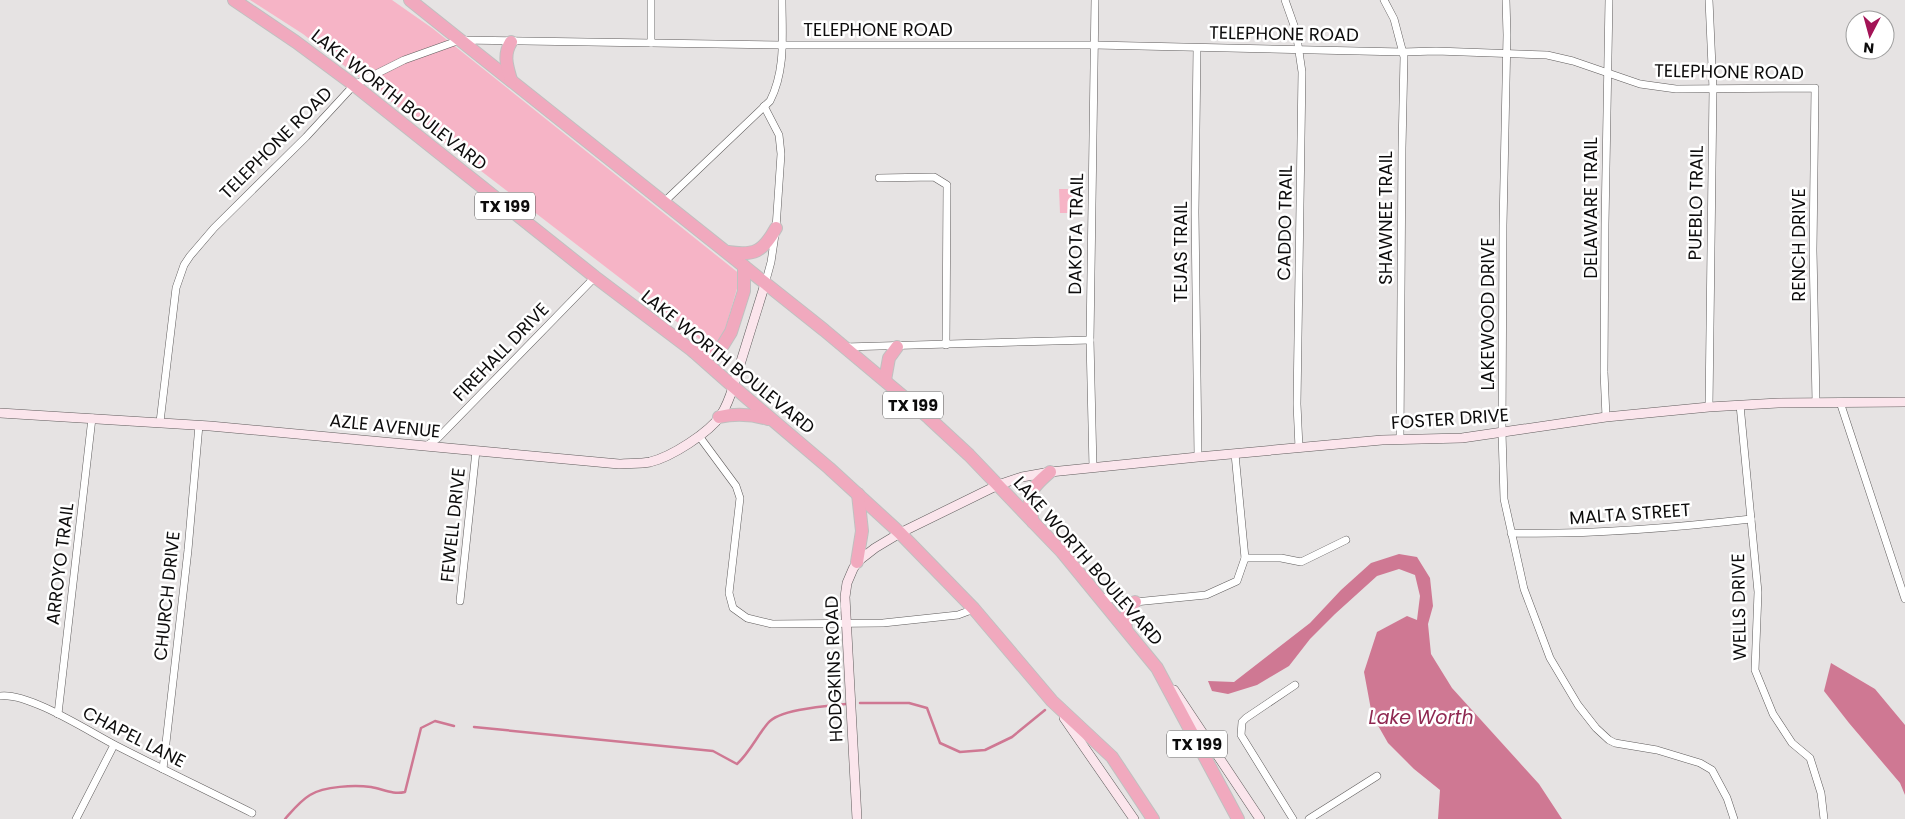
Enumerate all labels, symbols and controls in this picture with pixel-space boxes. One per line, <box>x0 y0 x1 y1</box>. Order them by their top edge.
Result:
north arrow <box>1845 10 1895 60</box>
street label: TELEPHONE ROAD <box>803 17 953 42</box>
street label: TELEPHONE ROAD <box>1209 20 1359 47</box>
street label: LAKE WORTH BOULEVARD <box>306 23 492 176</box>
text: N <box>1862 37 1875 58</box>
street label: TELEPHONE ROAD <box>1654 58 1804 85</box>
street label: TELEPHONE ROAD <box>214 81 337 204</box>
street label: DELAWARE TRAIL <box>1578 137 1603 279</box>
street label: PUEBLO TRAIL <box>1682 145 1709 260</box>
street label: SHAWNEE TRAIL <box>1373 151 1398 285</box>
street label: CADDO TRAIL <box>1271 165 1298 281</box>
street label: DAKOTA TRAIL <box>1062 173 1089 295</box>
street label: RENCH DRIVE <box>1786 188 1811 302</box>
road number: TX 199 <box>475 192 535 220</box>
street label: TEJAS TRAIL <box>1168 201 1193 303</box>
street label: LAKEWOOD DRIVE <box>1475 238 1500 390</box>
street label: LAKE WORTH BOULEVARD <box>636 284 820 440</box>
street label: FIREHALL DRIVE <box>447 297 554 406</box>
road number: TX 199 <box>883 392 943 418</box>
street label: FOSTER DRIVE <box>1390 402 1510 435</box>
street label: AZLE AVENUE <box>328 407 442 444</box>
street label: FEWELL DRIVE <box>434 466 471 583</box>
street label: LAKE WORTH BOULEVARD <box>1008 471 1169 651</box>
street label: MALTA STREET <box>1568 497 1692 530</box>
street label: ARROYO TRAIL <box>40 501 79 626</box>
street label: CHURCH DRIVE <box>147 530 186 662</box>
street label: WELLS DRIVE <box>1725 553 1752 661</box>
street label: HODGKINS ROAD <box>818 595 849 743</box>
street label: CHAPEL LANE <box>78 700 190 773</box>
water label: Lake Worth <box>1368 704 1474 731</box>
road number: TX 199 <box>1167 731 1227 758</box>

